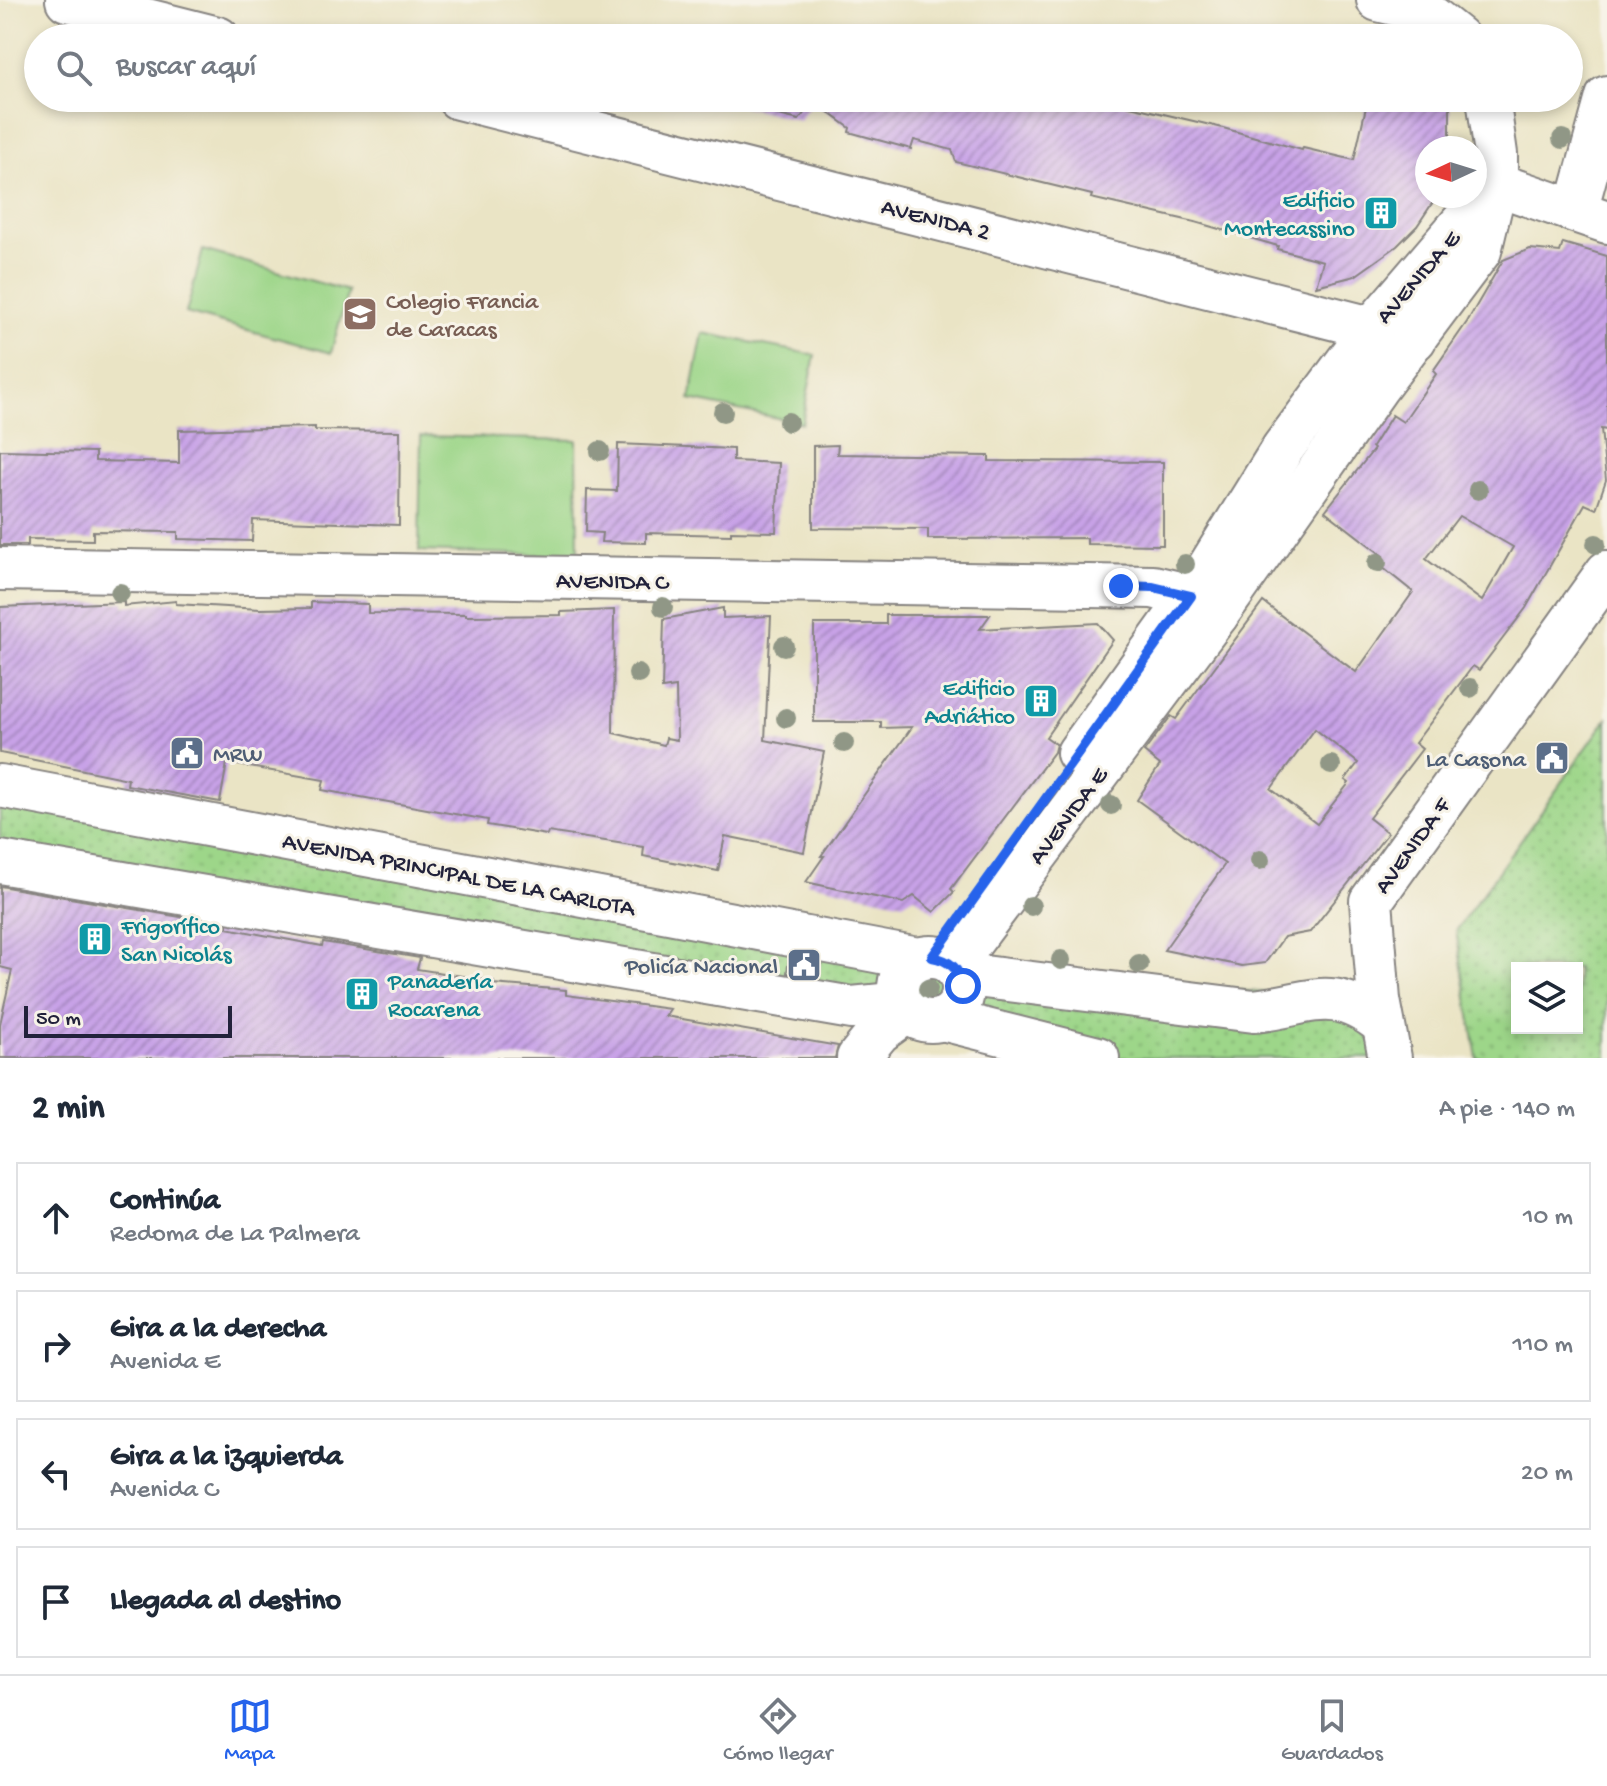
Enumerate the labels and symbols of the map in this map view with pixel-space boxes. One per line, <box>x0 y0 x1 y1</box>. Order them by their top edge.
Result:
north arrow <box>1415 136 1487 208</box>
place label: Edificio Montecassino <box>1224 188 1355 245</box>
street label: AVENIDA 2 <box>878 194 993 249</box>
building icon: Edificio Montecassino <box>1362 194 1400 232</box>
street label: AVENIDA E <box>1371 225 1469 331</box>
place label: Colegio Francia de Caracas <box>386 289 539 346</box>
school or university icon: Colegio Francia de Caracas <box>341 295 379 333</box>
street label: AVENIDA C <box>555 568 670 599</box>
route end <box>1103 568 1139 604</box>
place label: Edificio Adriático <box>924 676 1015 733</box>
building icon: Edificio Adriático <box>1022 682 1060 720</box>
public building icon: MRW <box>168 734 206 772</box>
public building icon: La Casona <box>1533 739 1571 777</box>
place label: MRW <box>213 742 263 771</box>
place label: La Casona <box>1426 747 1527 776</box>
street label: AVENIDA E <box>1024 762 1116 871</box>
street label: AVENIDA F <box>1369 792 1459 901</box>
street label: AVENIDA PRINCIPAL DE LA CARLOTA <box>280 828 639 925</box>
place label: Frigorífico San Nicolás <box>120 914 233 971</box>
building icon: Frigorífico San Nicolás <box>76 920 114 958</box>
public building icon: Policía Nacional <box>785 946 823 984</box>
place label: Policía Nacional <box>624 954 778 983</box>
route start <box>945 968 981 1004</box>
place label: Panadería Rocarena <box>387 969 493 1026</box>
building icon: Panadería Rocarena <box>343 975 381 1013</box>
scale bar <box>24 1002 232 1038</box>

